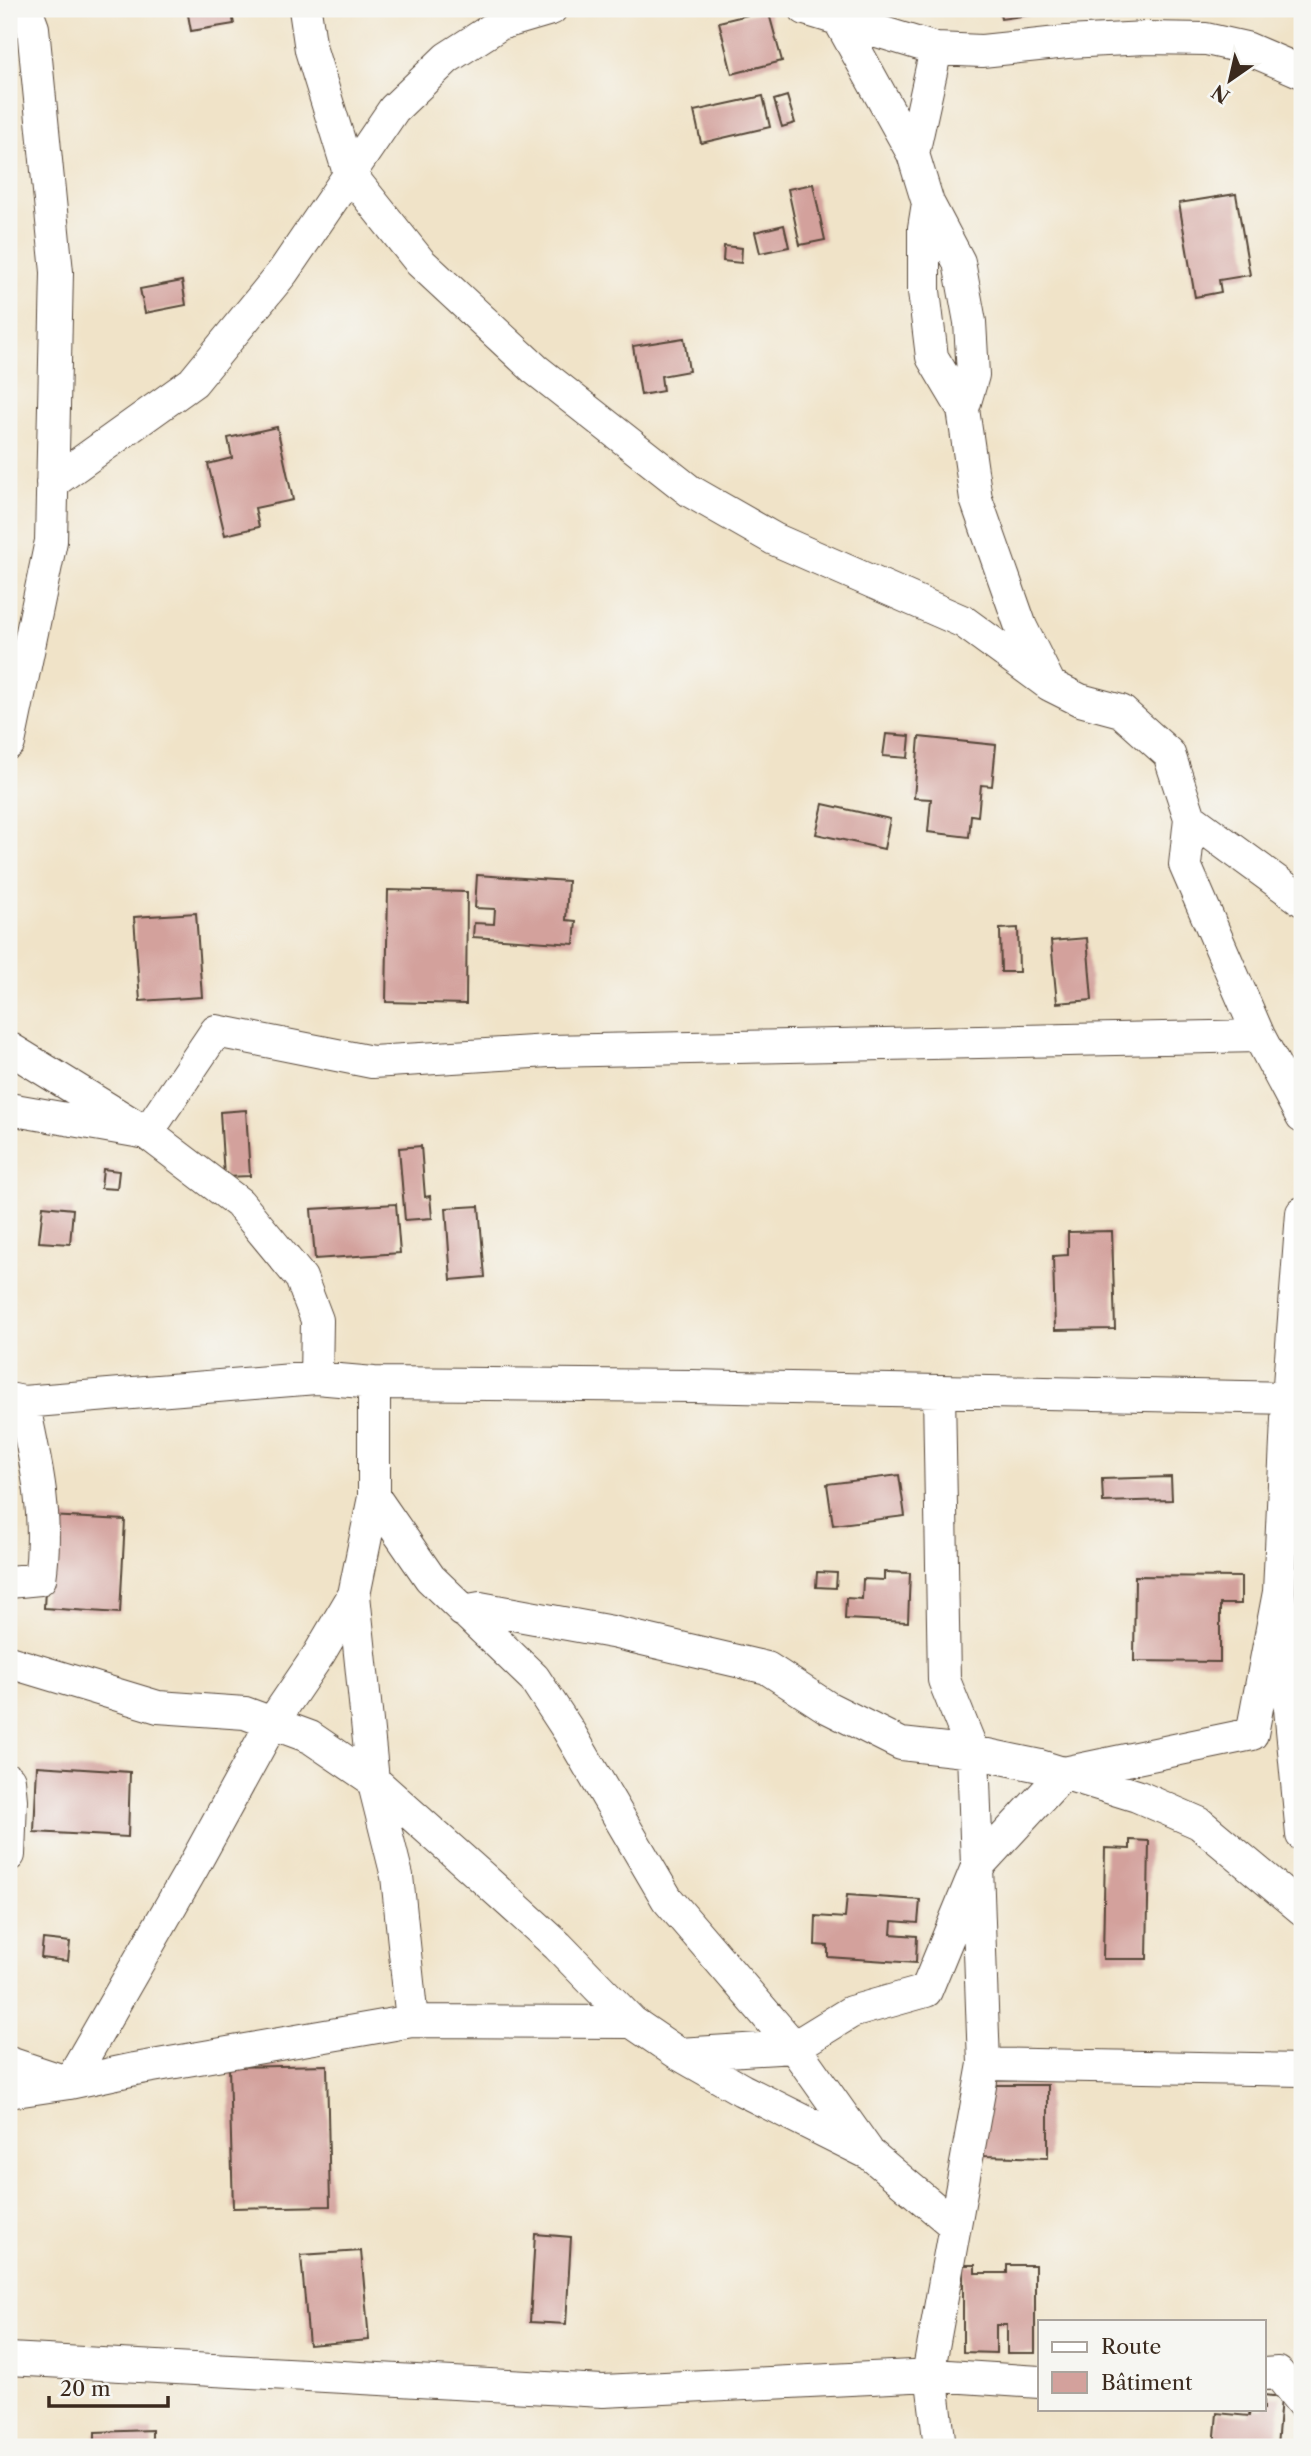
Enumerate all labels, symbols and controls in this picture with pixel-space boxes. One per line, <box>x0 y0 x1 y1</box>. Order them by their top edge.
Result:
north arrow <box>1196 46 1266 116</box>
text: N <box>1207 80 1234 108</box>
legend <box>1038 2320 1266 2410</box>
text: Route <box>1101 2334 1161 2359</box>
scale bar <box>49 2365 168 2409</box>
text: Bâtiment <box>1101 2370 1193 2395</box>
text: 20 m <box>60 2376 111 2401</box>

